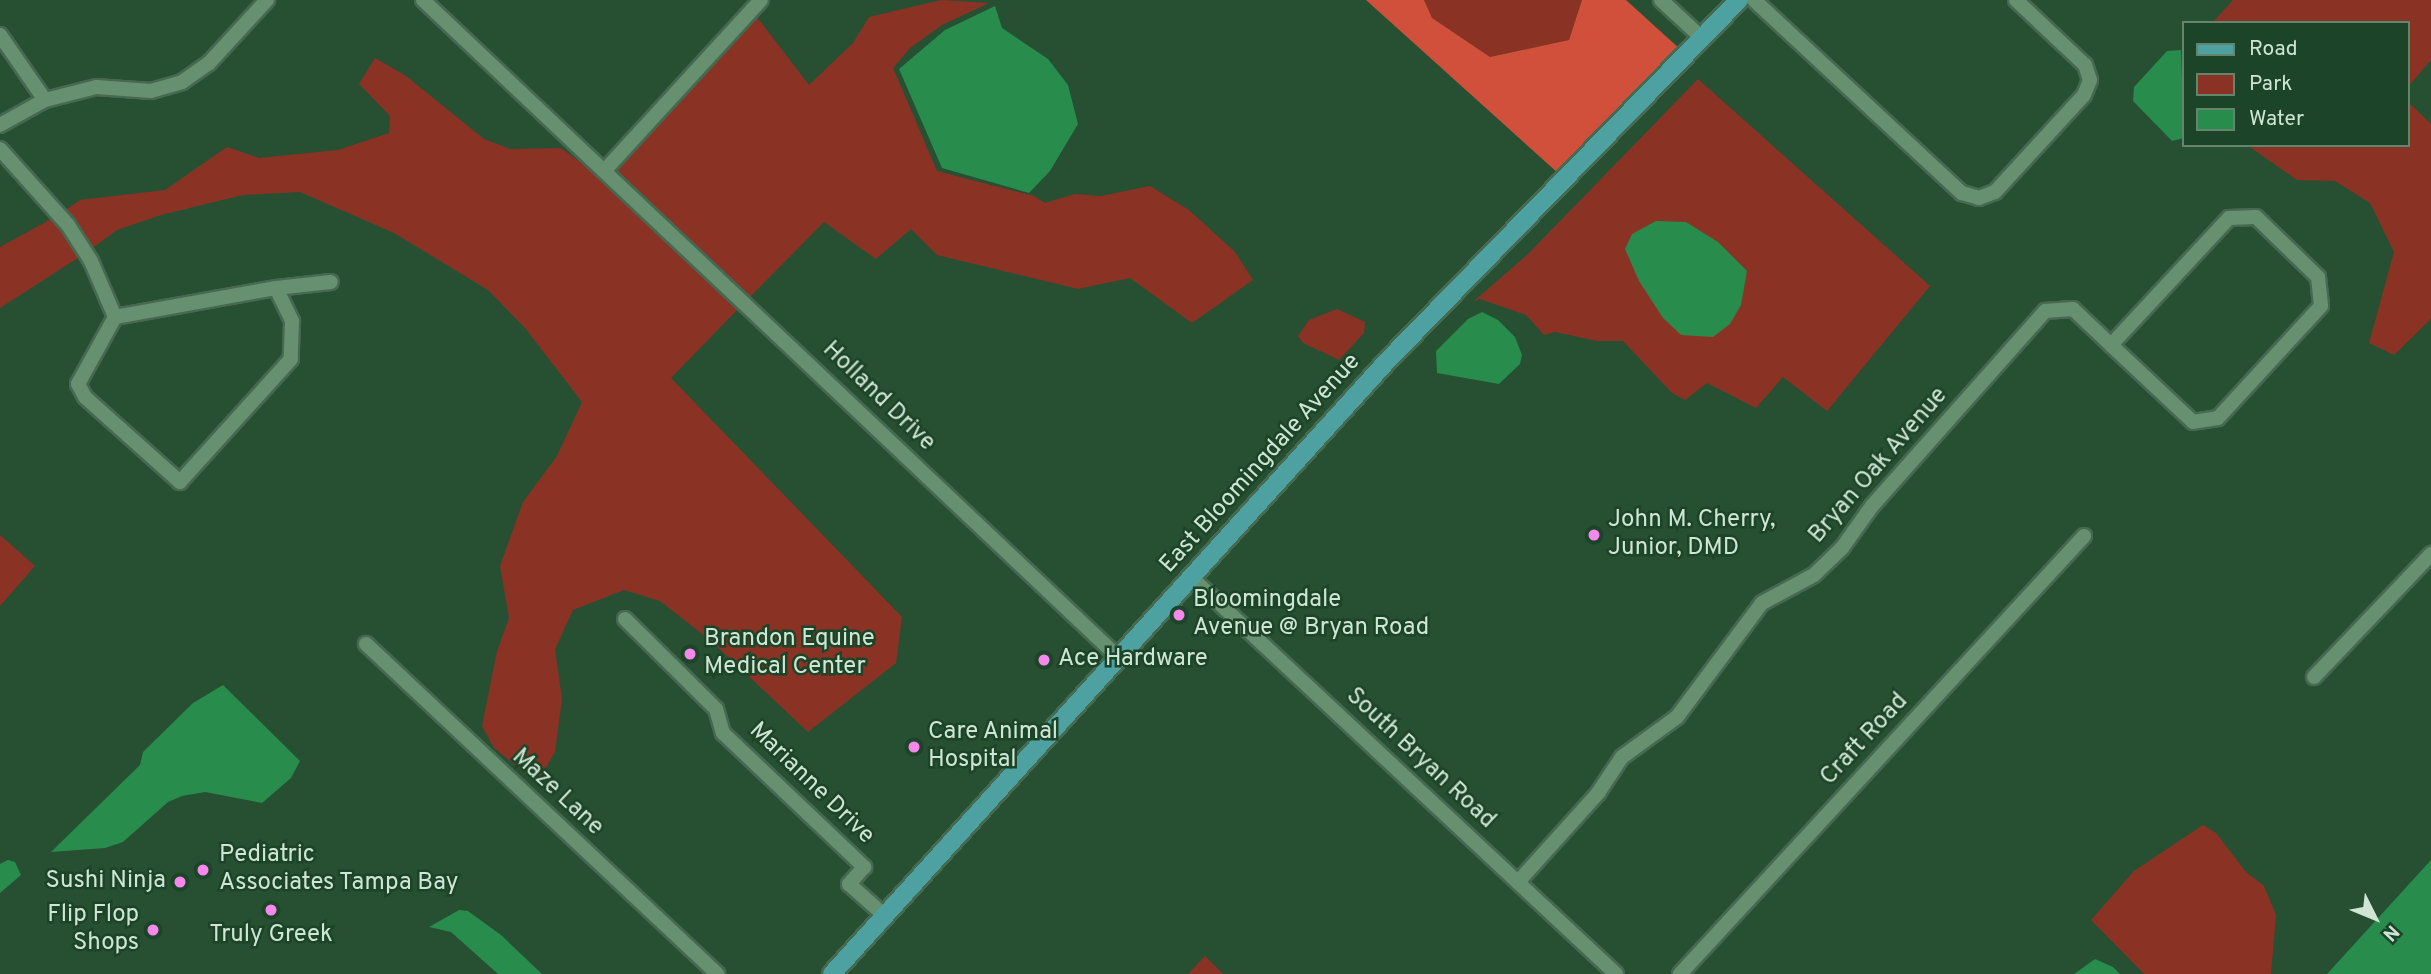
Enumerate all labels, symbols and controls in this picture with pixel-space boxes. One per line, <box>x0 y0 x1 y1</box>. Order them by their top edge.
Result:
legend <box>2182 21 2410 147</box>
text: Road <box>2249 36 2298 63</box>
text: Park <box>2249 71 2292 98</box>
text: Water <box>2249 106 2304 133</box>
street label: Holland Drive <box>816 336 940 458</box>
street label: East Bloomingdale Avenue <box>1154 348 1368 580</box>
street label: Bryan Oak Avenue <box>1803 382 1955 550</box>
place label: John M. Cherry, Junior, DMD <box>1608 507 1776 563</box>
marker: John M. Cherry, Junior, DMD <box>1586 527 1602 543</box>
place label: Bloomingdale Avenue @ Bryan Road <box>1193 587 1429 643</box>
marker: Bloomingdale Avenue @ Bryan Road <box>1171 607 1187 623</box>
place label: Brandon Equine Medical Center <box>704 626 875 682</box>
marker: Brandon Equine Medical Center <box>682 646 698 662</box>
place label: Ace Hardware <box>1058 646 1208 674</box>
marker: Ace Hardware <box>1036 652 1052 668</box>
street label: South Bryan Road <box>1339 682 1501 836</box>
street label: Craft Road <box>1815 688 1915 792</box>
street label: Marianne Drive <box>742 717 880 851</box>
place label: Care Animal Hospital <box>928 719 1059 775</box>
marker: Care Animal Hospital <box>906 739 922 755</box>
street label: Maze Lane <box>505 743 609 843</box>
place label: Pediatric Associates Tampa Bay <box>219 842 459 898</box>
marker: Pediatric Associates Tampa Bay <box>193 860 213 880</box>
place label: Sushi Ninja <box>46 868 166 896</box>
marker: Sushi Ninja <box>172 874 188 890</box>
north arrow <box>2340 883 2410 953</box>
place label: Flip Flop Shops <box>47 902 139 958</box>
marker: Truly Greek <box>263 902 279 918</box>
text: N <box>2377 919 2404 945</box>
marker: Flip Flop Shops <box>145 922 161 938</box>
place label: Truly Greek <box>209 922 333 950</box>

